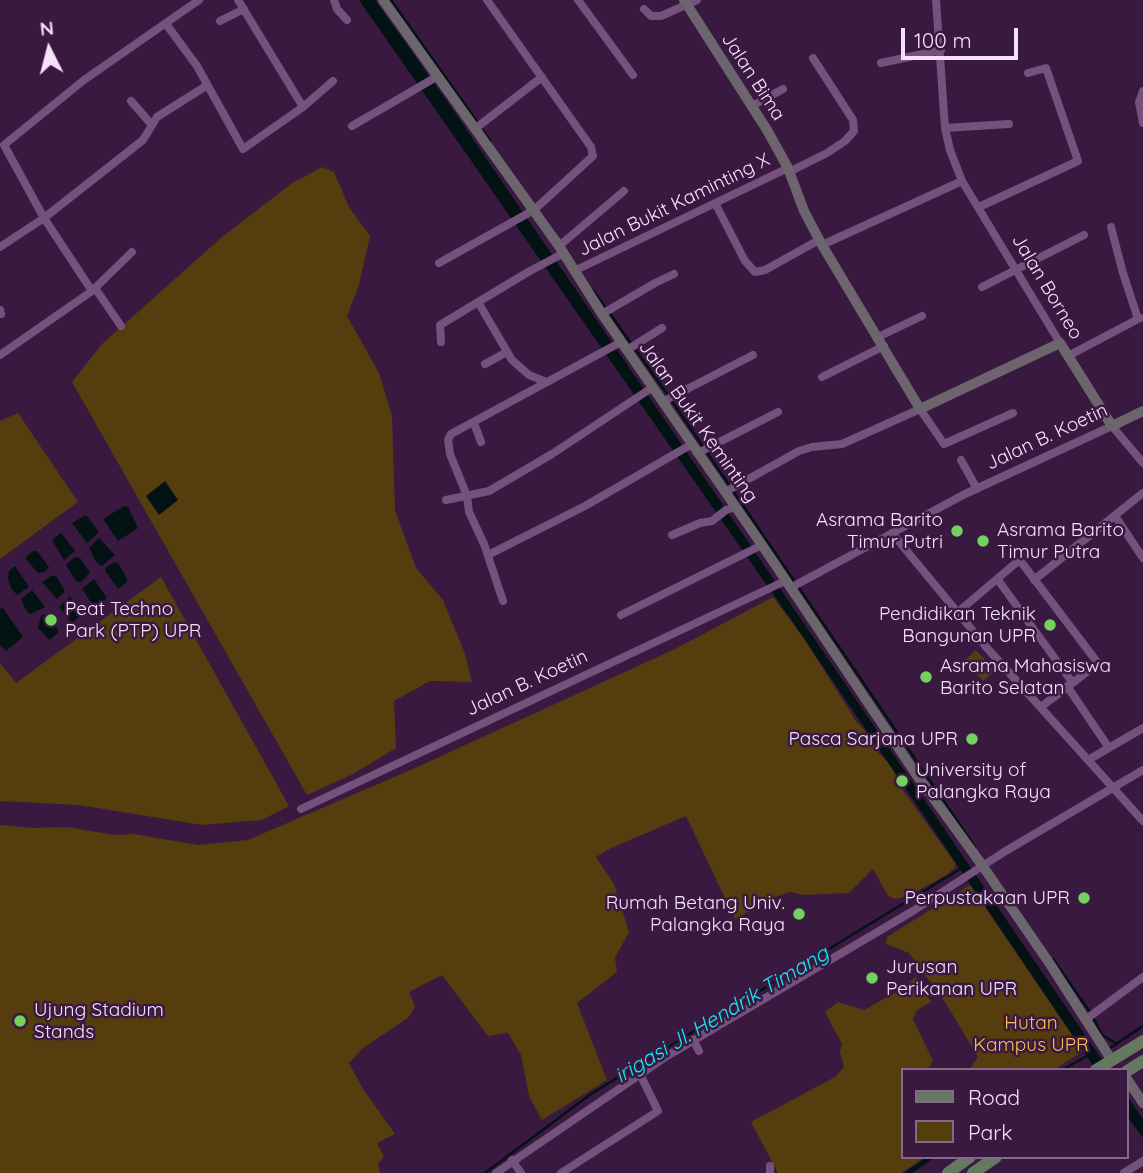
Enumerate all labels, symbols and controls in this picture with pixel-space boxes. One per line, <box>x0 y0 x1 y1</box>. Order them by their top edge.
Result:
north arrow <box>14 14 84 84</box>
scale bar <box>905 14 1022 58</box>
text: N <box>39 15 55 41</box>
text: 100 m <box>914 27 972 53</box>
street label: Jalan Bima <box>716 29 790 125</box>
street label: Jalan Bukit Kaminting X <box>575 149 773 261</box>
street label: Jalan Borneo <box>1007 230 1087 344</box>
street label: Jalan Bukit Keminting <box>633 337 763 507</box>
street label: Jalan B. Koetin <box>983 399 1111 475</box>
place label: Asrama Barito Timur Putri <box>816 509 943 553</box>
place label: Asrama Barito Timur Putra <box>997 519 1124 563</box>
marker: Asrama Barito Timur Putri <box>949 523 965 539</box>
marker: Asrama Barito Timur Putra <box>975 533 991 549</box>
place label: Peat Techno Park (PTP) UPR <box>65 598 202 642</box>
place label: Pendidikan Teknik Bangunan UPR <box>879 603 1036 647</box>
marker: Peat Techno Park (PTP) UPR <box>43 612 59 628</box>
marker: Pendidikan Teknik Bangunan UPR <box>1042 617 1058 633</box>
street label: Jalan B. Koetin <box>463 645 591 721</box>
place label: Asrama Mahasiswa Barito Selatan <box>940 655 1111 699</box>
marker: Asrama Mahasiswa Barito Selatan <box>918 669 934 685</box>
place label: Pasca Sarjana UPR <box>789 728 958 750</box>
marker: Pasca Sarjana UPR <box>964 731 980 747</box>
place label: University of Palangka Raya <box>916 759 1051 803</box>
marker: University of Palangka Raya <box>894 773 910 789</box>
place label: Perpustakaan UPR <box>905 887 1070 909</box>
marker: Perpustakaan UPR <box>1076 890 1092 906</box>
place label: Rumah Betang Univ. Palangka Raya <box>606 892 785 936</box>
marker: Rumah Betang Univ. Palangka Raya <box>791 906 807 922</box>
water label: irigasi Jl. Hendrik Timang <box>611 941 833 1089</box>
place label: Jurusan Perikanan UPR <box>886 956 1017 1000</box>
marker: Jurusan Perikanan UPR <box>864 970 880 986</box>
place label: Ujung Stadium Stands <box>34 999 164 1043</box>
park label: Hutan Kampus UPR <box>973 1012 1089 1056</box>
marker: Ujung Stadium Stands <box>12 1013 28 1029</box>
legend <box>902 1068 1129 1159</box>
text: Road <box>968 1084 1020 1110</box>
text: Park <box>968 1119 1012 1145</box>

